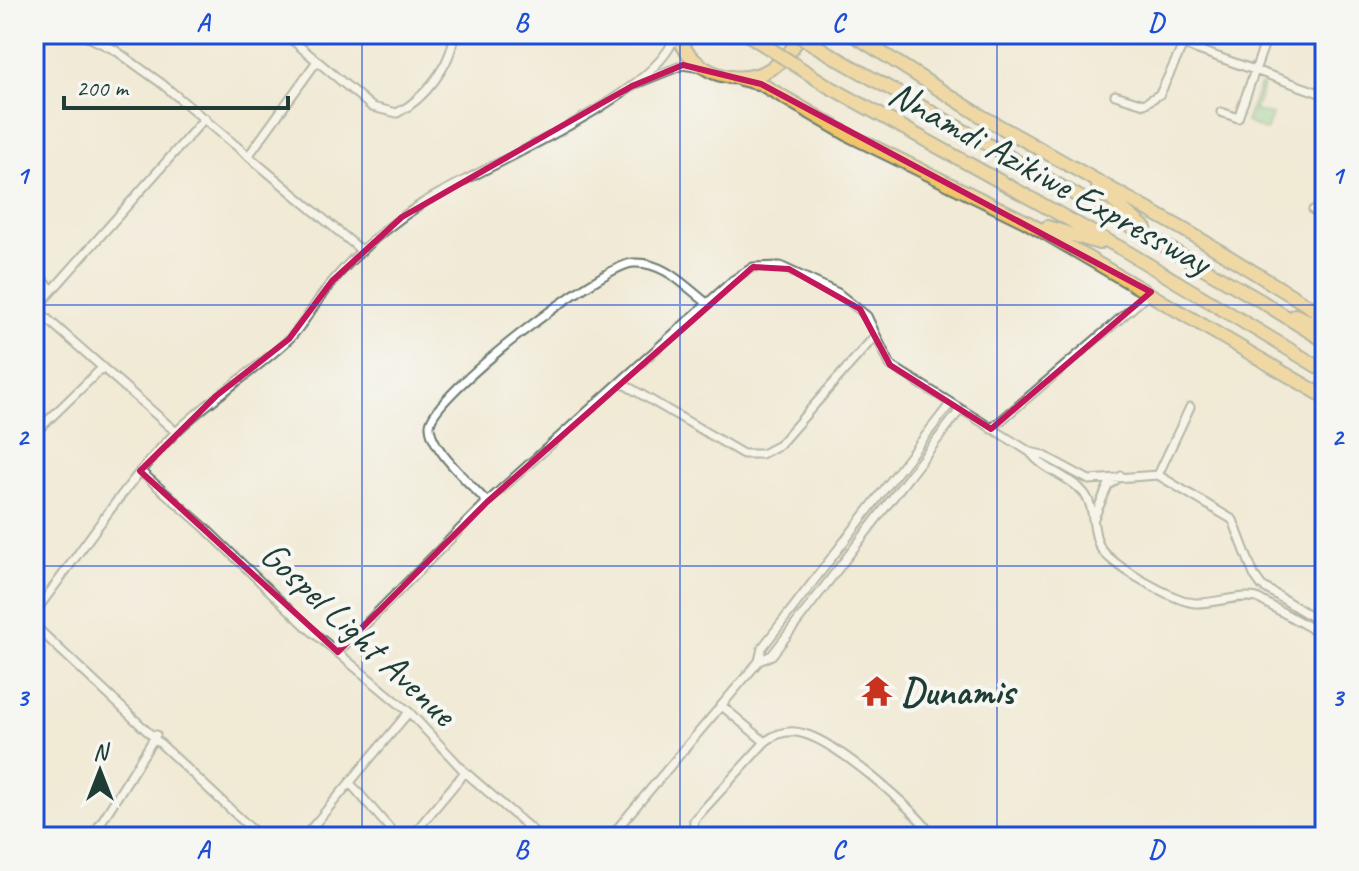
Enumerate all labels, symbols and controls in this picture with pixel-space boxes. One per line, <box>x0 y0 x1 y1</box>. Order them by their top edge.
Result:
text: A <box>196 6 211 39</box>
text: B <box>514 6 530 39</box>
text: C <box>832 6 848 39</box>
text: D <box>1148 6 1166 39</box>
scale bar <box>64 60 288 110</box>
street label: Nnamdi Azikiwe Expressway <box>881 70 1221 287</box>
text: 200 m <box>76 73 130 103</box>
text: 1 <box>16 159 31 192</box>
text: 1 <box>1331 159 1346 192</box>
text: 2 <box>16 420 30 453</box>
text: 2 <box>1331 420 1345 453</box>
street label: Gospel Light Avenue <box>251 531 468 738</box>
place label: Dunamis <box>901 668 1018 715</box>
temple icon: Dunamis <box>860 674 894 708</box>
text: 3 <box>16 681 30 714</box>
text: 3 <box>1331 681 1345 714</box>
north arrow <box>60 731 140 811</box>
text: N <box>93 738 110 766</box>
text: A <box>196 833 211 866</box>
text: B <box>514 833 530 866</box>
text: C <box>832 833 848 866</box>
text: D <box>1148 833 1166 866</box>

